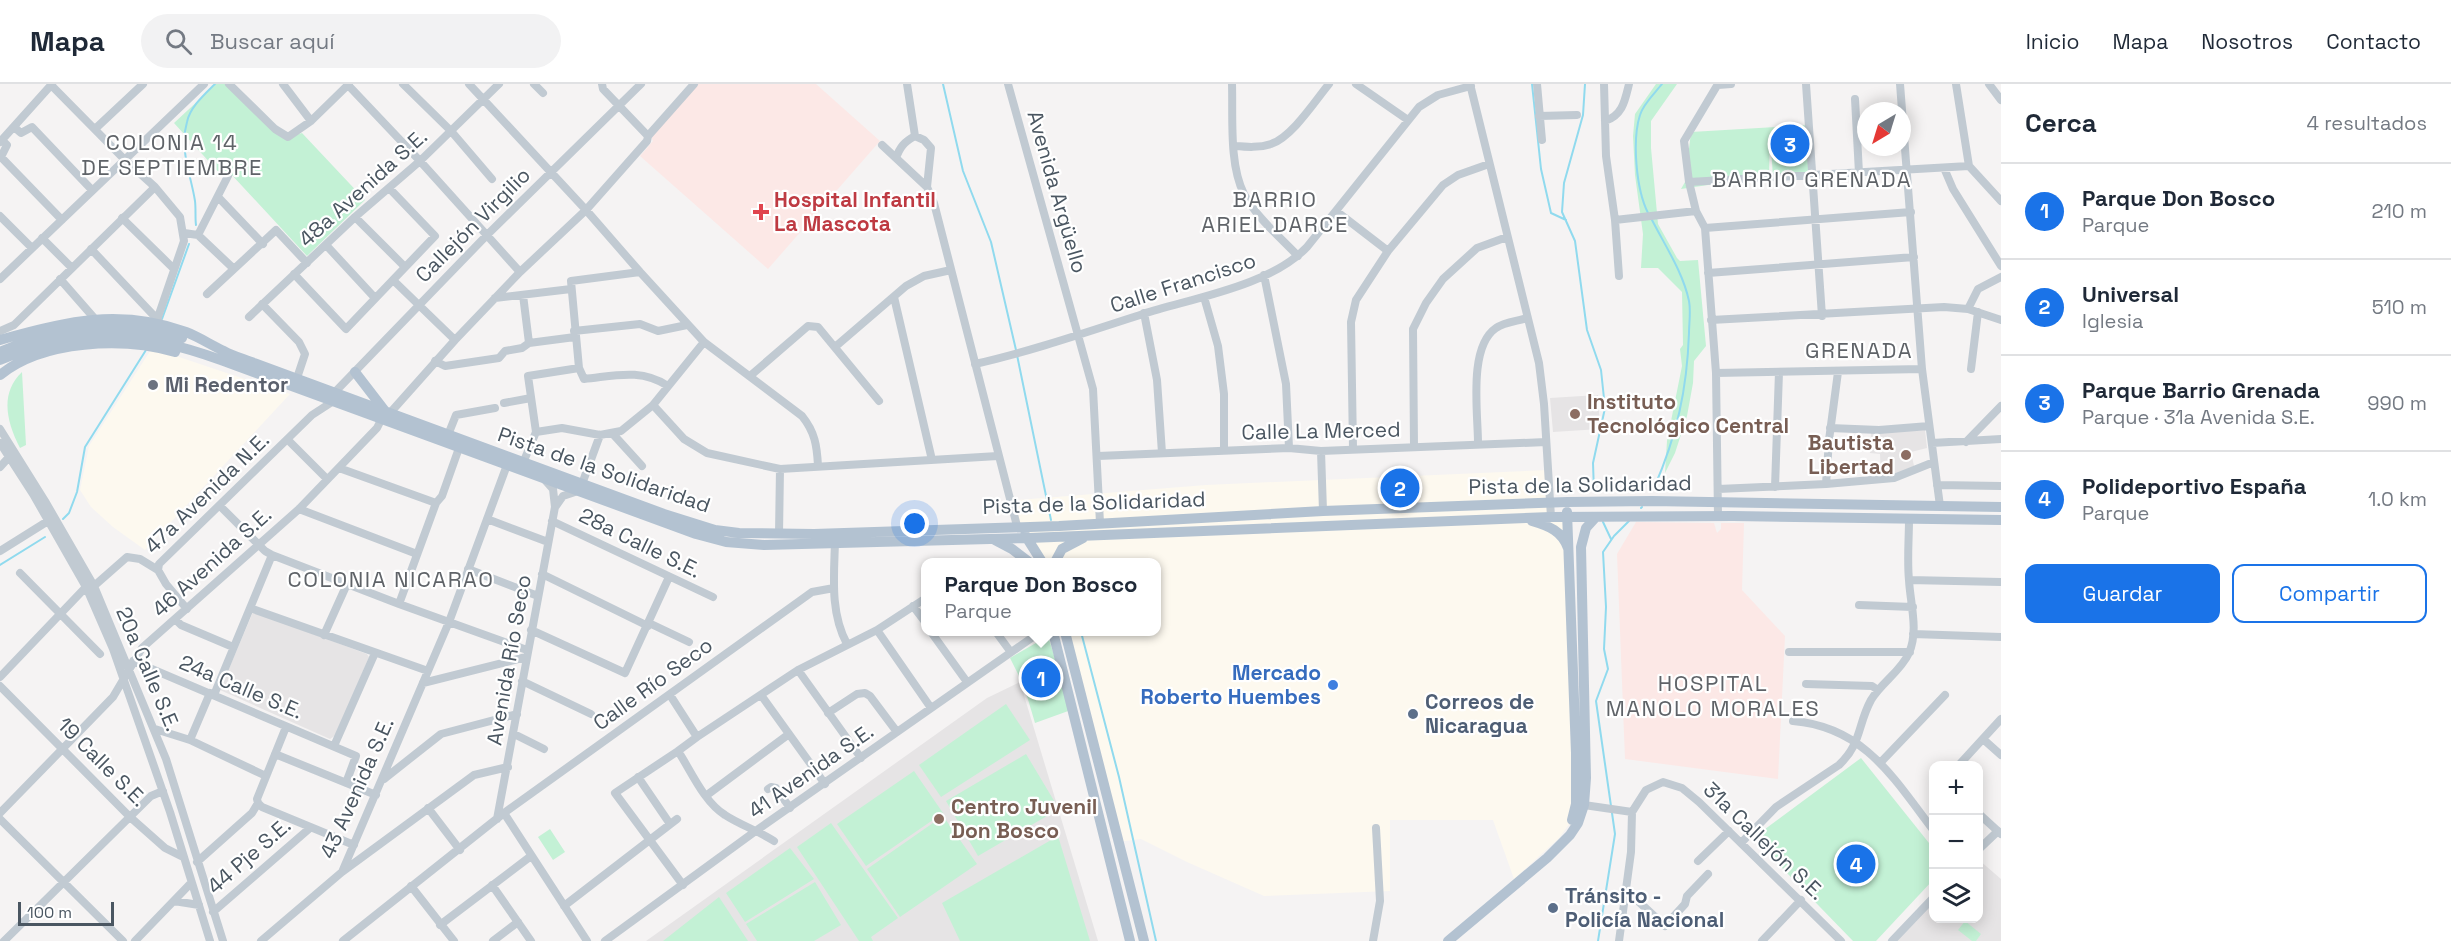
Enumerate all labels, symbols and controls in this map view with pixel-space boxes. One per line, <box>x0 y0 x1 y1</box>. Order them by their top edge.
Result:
search box <box>141 14 561 68</box>
text: Mapa <box>30 23 105 59</box>
icon: search <box>162 25 195 58</box>
text: Buscar aquí <box>210 27 335 55</box>
text: Inicio <box>2026 28 2080 55</box>
text: Mapa <box>2113 28 2168 55</box>
text: Nosotros <box>2201 28 2293 55</box>
text: Contacto <box>2326 28 2421 55</box>
north arrow <box>1857 102 1911 156</box>
text: Cerca <box>2025 106 2097 140</box>
street label: Avenida Argüello <box>1021 108 1094 276</box>
text: 4 resultados <box>2307 110 2427 136</box>
pin: 3 <box>1770 122 1810 166</box>
street label: 48a Avenida S.E. <box>293 123 433 252</box>
district label: COLONIA 14 DE SEPTIEMBRE <box>81 128 263 181</box>
street label: Callejón Virgilio <box>409 161 536 288</box>
district label: BARRIO GRENADA <box>1712 165 1912 193</box>
text: Parque Don Bosco <box>2082 184 2275 212</box>
district label: BARRIO ARIEL DARCE <box>1201 185 1349 238</box>
place label: Hospital Infantil La Mascota <box>774 186 936 237</box>
text: 1 <box>2040 198 2049 224</box>
text: 210 m <box>2371 198 2427 224</box>
marker: Hospital Infantil La Mascota <box>752 203 770 221</box>
text: Parque <box>2082 212 2149 238</box>
street label: Calle Francisco <box>1106 246 1259 319</box>
text: Universal <box>2082 280 2179 308</box>
text: 2 <box>2039 294 2050 320</box>
text: 510 m <box>2372 294 2427 320</box>
text: Iglesia <box>2082 308 2143 334</box>
district label: GRENADA <box>1805 336 1913 364</box>
place label: Mi Redentor <box>165 371 288 398</box>
text: Parque Barrio Grenada <box>2082 376 2320 404</box>
marker: Mi Redentor <box>146 378 160 392</box>
place label: Instituto Tecnológico Central <box>1587 388 1789 439</box>
text: 3 <box>2038 390 2051 416</box>
text: 990 m <box>2367 390 2427 416</box>
text: Parque · 31a Avenida S.E. <box>2082 404 2315 430</box>
marker: Instituto Tecnológico Central <box>1568 407 1582 421</box>
street label: Calle La Merced <box>1241 416 1401 445</box>
street label: Pista de la Solidaridad <box>494 420 714 519</box>
street label: 47a Avenida N.E. <box>139 426 275 559</box>
place label: Bautista Libertad <box>1808 429 1894 480</box>
marker: Bautista Libertad <box>1899 448 1913 462</box>
pin: 2 <box>1380 466 1420 510</box>
street label: Pista de la Solidaridad <box>1468 469 1692 500</box>
text: Polideportivo España <box>2082 472 2307 500</box>
street label: Pista de la Solidaridad <box>982 485 1206 520</box>
text: 4 <box>2038 486 2051 512</box>
text: 1.0 km <box>2368 486 2427 512</box>
text: Parque <box>2082 500 2149 526</box>
street label: 46 Avenida S.E. <box>146 501 277 622</box>
street label: 28a Calle S.E. <box>575 501 706 584</box>
your location <box>900 509 929 538</box>
popup <box>921 558 1161 636</box>
button: Guardar <box>2025 564 2220 623</box>
button: Compartir <box>2232 564 2427 623</box>
district label: COLONIA NICARAO <box>288 565 494 593</box>
text: Parque Don Bosco <box>944 570 1138 598</box>
street label: Avenida Río Seco <box>480 572 537 747</box>
text: Parque <box>944 598 1012 624</box>
street label: 20a Calle S.E. <box>110 603 187 735</box>
street label: Calle Río Seco <box>588 631 718 736</box>
street label: 24a Calle S.E. <box>175 648 307 725</box>
pin: 1 <box>1022 656 1060 700</box>
place label: Mercado Roberto Huembes <box>1140 659 1321 710</box>
district label: HOSPITAL MANOLO MORALES <box>1606 669 1820 722</box>
marker: Mercado Roberto Huembes <box>1326 678 1340 692</box>
place label: Correos de Nicaragua <box>1425 688 1534 739</box>
marker: Correos de Nicaragua <box>1406 707 1420 721</box>
street label: 19 Calle S.E. <box>52 711 153 812</box>
street label: 43 Avenida S.E. <box>313 713 400 862</box>
street label: 41 Avenida S.E. <box>743 717 879 824</box>
map controls <box>1929 761 1983 923</box>
button: + <box>1929 761 1983 815</box>
street label: 31a Callejón S.E. <box>1698 776 1831 905</box>
place label: Centro Juvenil Don Bosco <box>951 793 1097 844</box>
street label: 44 Pje S.E. <box>201 812 296 899</box>
marker: Centro Juvenil Don Bosco <box>932 812 946 826</box>
button: − <box>1929 815 1983 869</box>
pin: 4 <box>1836 842 1876 886</box>
button: layers <box>1929 869 1983 923</box>
place label: Tránsito - Policía Nacional <box>1565 882 1724 933</box>
scale bar <box>18 899 114 926</box>
marker: Tránsito - Policía Nacional <box>1546 901 1560 915</box>
text: 100 m <box>27 902 72 923</box>

